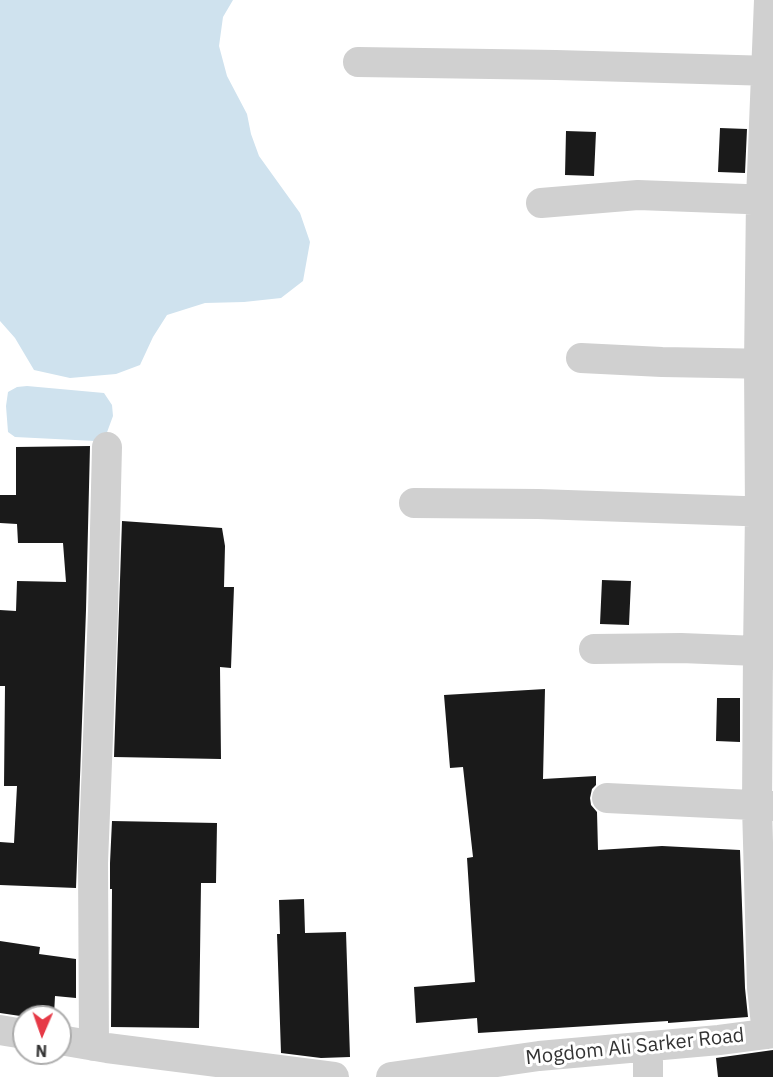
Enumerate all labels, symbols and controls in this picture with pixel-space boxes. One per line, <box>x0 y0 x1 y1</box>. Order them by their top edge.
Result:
north arrow <box>12 1005 72 1065</box>
street label: Mogdom Ali Sarker Road <box>524 1024 746 1070</box>
text: N <box>35 1041 48 1061</box>

